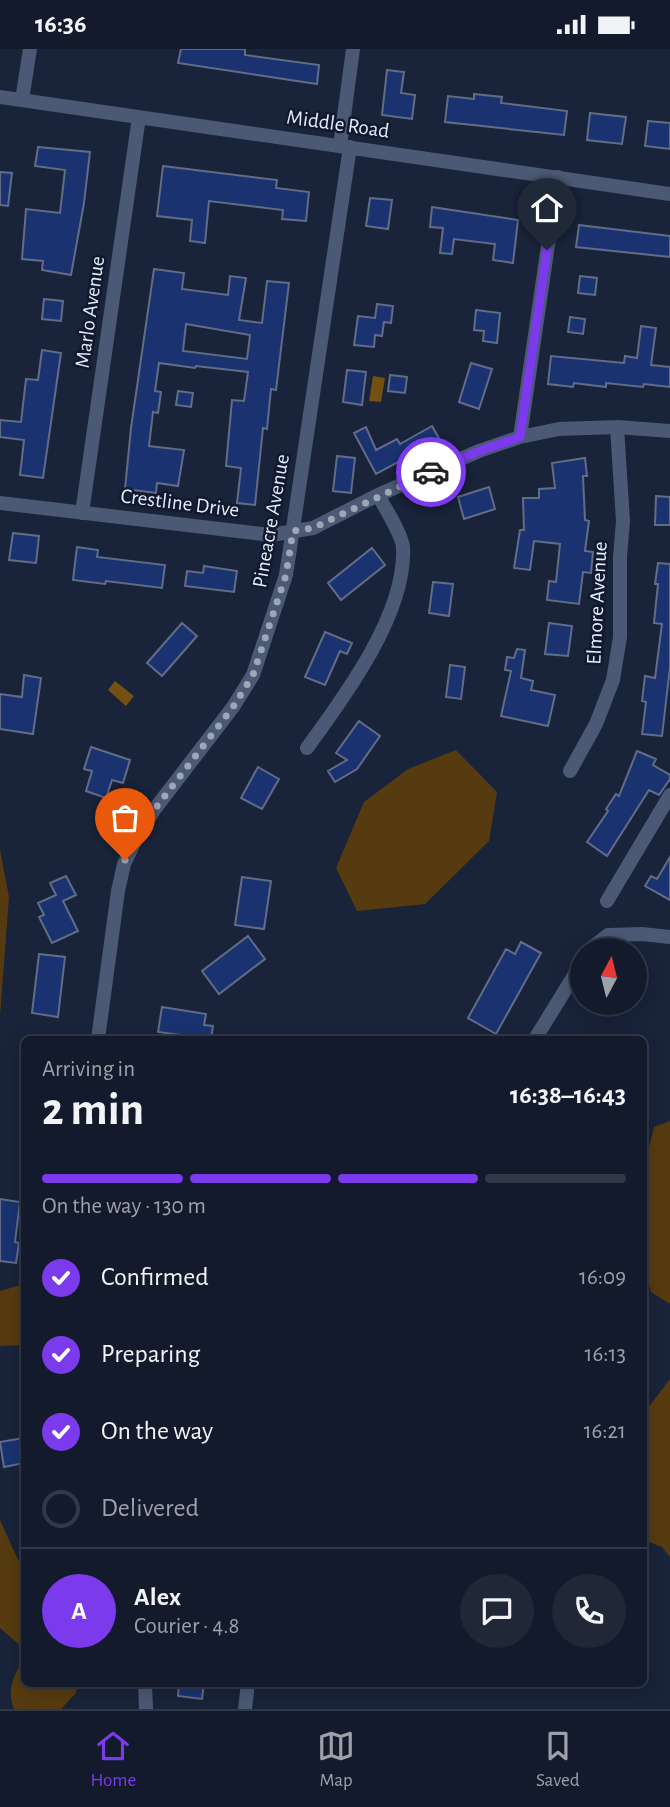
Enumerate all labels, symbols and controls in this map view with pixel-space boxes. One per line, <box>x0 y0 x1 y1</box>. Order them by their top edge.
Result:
text: 16:36 <box>35 11 87 37</box>
street label: Middle Road <box>285 106 391 142</box>
pin <box>517 178 577 250</box>
icon: home <box>528 189 566 227</box>
street label: Marlo Avenue <box>72 255 108 369</box>
courier <box>396 437 466 507</box>
street label: Pineacre Avenue <box>249 453 293 589</box>
icon: car <box>412 453 450 491</box>
street label: Crestline Drive <box>119 485 241 521</box>
street label: Elmore Avenue <box>583 541 611 665</box>
pin <box>95 788 155 860</box>
icon: bag <box>106 799 144 837</box>
north arrow <box>570 938 648 1015</box>
map controls <box>570 938 647 1015</box>
text: Arriving in <box>42 1058 135 1081</box>
text: 16:38–16:43 <box>510 1082 626 1108</box>
text: 2 min <box>42 1087 144 1133</box>
text: On the way · 130 m <box>42 1195 206 1218</box>
icon: check <box>42 1259 80 1297</box>
text: Confirmed <box>101 1264 209 1290</box>
text: 16:09 <box>579 1266 626 1289</box>
icon: check <box>42 1336 80 1374</box>
text: Preparing <box>101 1341 200 1367</box>
text: 16:13 <box>585 1343 626 1366</box>
icon: check <box>42 1413 80 1451</box>
text: On the way <box>101 1418 213 1444</box>
text: 16:21 <box>584 1420 626 1443</box>
text: Delivered <box>101 1495 199 1521</box>
button: chat <box>460 1574 534 1648</box>
button: phone <box>552 1574 626 1648</box>
text: Alex <box>134 1584 181 1610</box>
text: A <box>71 1598 87 1624</box>
text: Courier · 4.8 <box>134 1615 239 1638</box>
tab: Home <box>90 1727 136 1792</box>
tab: Map <box>317 1727 355 1792</box>
tab: Saved <box>536 1727 580 1792</box>

